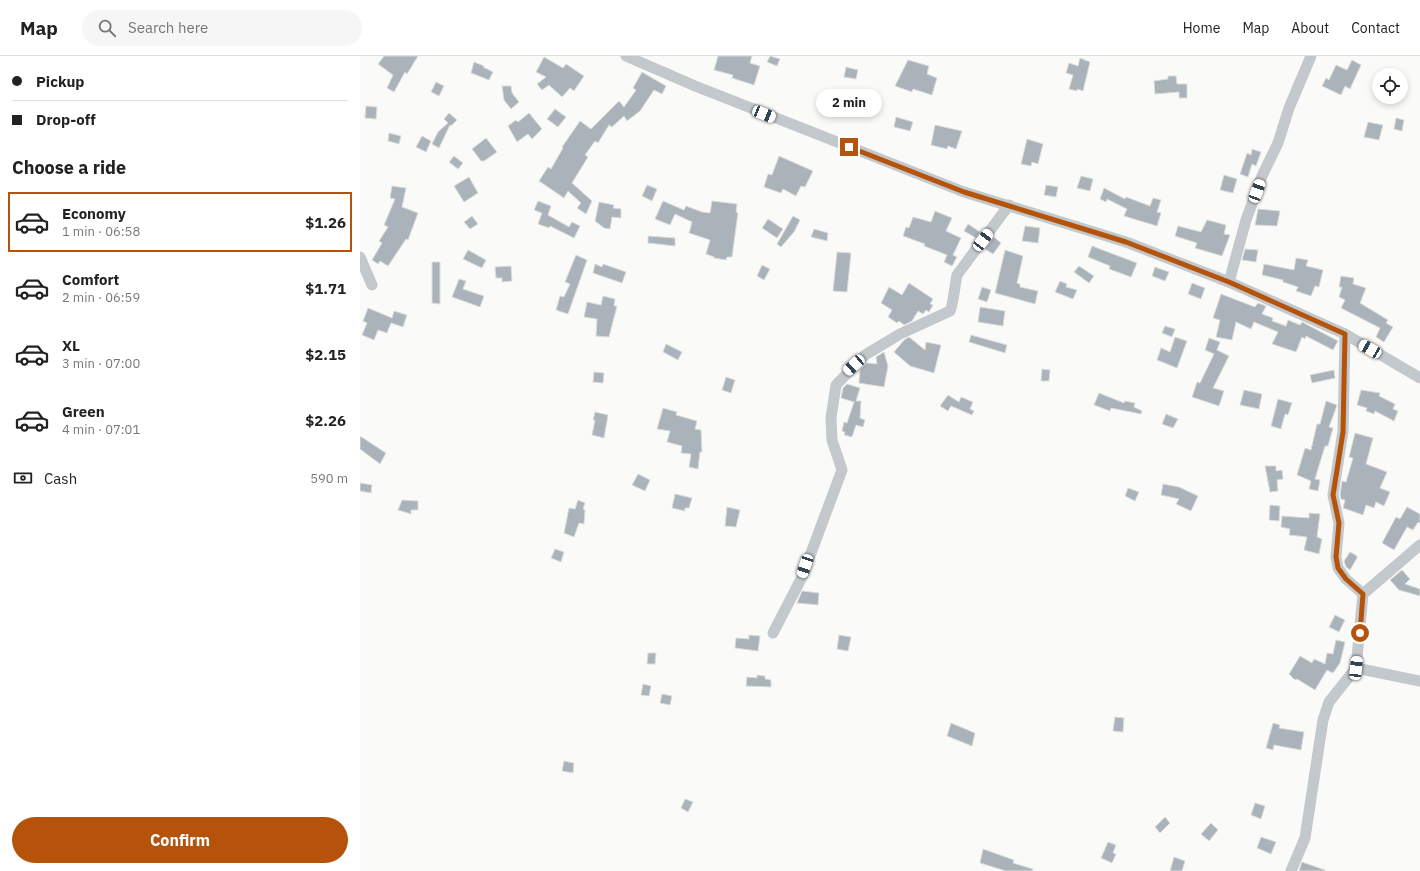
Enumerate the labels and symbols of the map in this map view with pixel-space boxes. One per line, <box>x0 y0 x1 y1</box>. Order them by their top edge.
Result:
callout: 2 min <box>816 89 882 117</box>
car <box>751 104 777 124</box>
route end <box>840 138 858 156</box>
car <box>1247 178 1267 204</box>
car <box>971 227 995 253</box>
car <box>1357 338 1383 360</box>
car <box>841 353 867 377</box>
car <box>795 553 815 579</box>
route start <box>1351 624 1369 642</box>
car <box>1349 655 1363 681</box>

